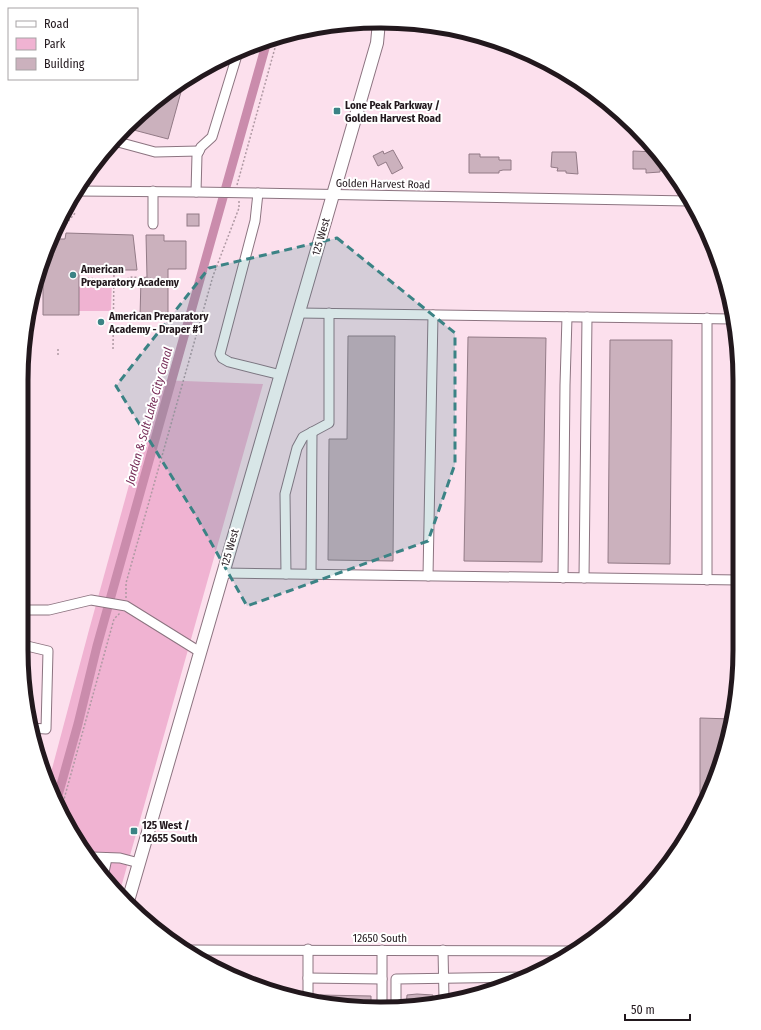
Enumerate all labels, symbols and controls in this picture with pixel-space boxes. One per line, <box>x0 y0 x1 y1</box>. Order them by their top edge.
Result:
legend <box>8 8 138 80</box>
text: Road <box>44 17 69 31</box>
text: Park <box>44 37 66 51</box>
text: Building <box>44 57 85 71</box>
place label: Lone Peak Parkway / Golden Harvest Road <box>345 99 441 125</box>
marker: Lone Peak Parkway / Golden Harvest Road <box>332 106 342 116</box>
street label: Golden Harvest Road <box>336 177 430 191</box>
street label: 125 West <box>309 216 333 257</box>
place label: American Preparatory Academy <box>80 263 180 289</box>
marker: American Preparatory Academy <box>68 270 78 280</box>
place label: American Preparatory Academy - Draper #1 <box>108 310 209 336</box>
marker: American Preparatory Academy - Draper #1 <box>96 317 106 327</box>
water label: Jordan & Salt Lake City Canal <box>122 346 175 487</box>
street label: 125 West <box>218 527 242 568</box>
place label: 125 West / 12655 South <box>142 819 198 845</box>
marker: 125 West / 12655 South <box>129 826 139 836</box>
street label: 12650 South <box>353 932 407 945</box>
scale bar <box>625 996 690 1022</box>
text: 50 m <box>631 1003 655 1017</box>

